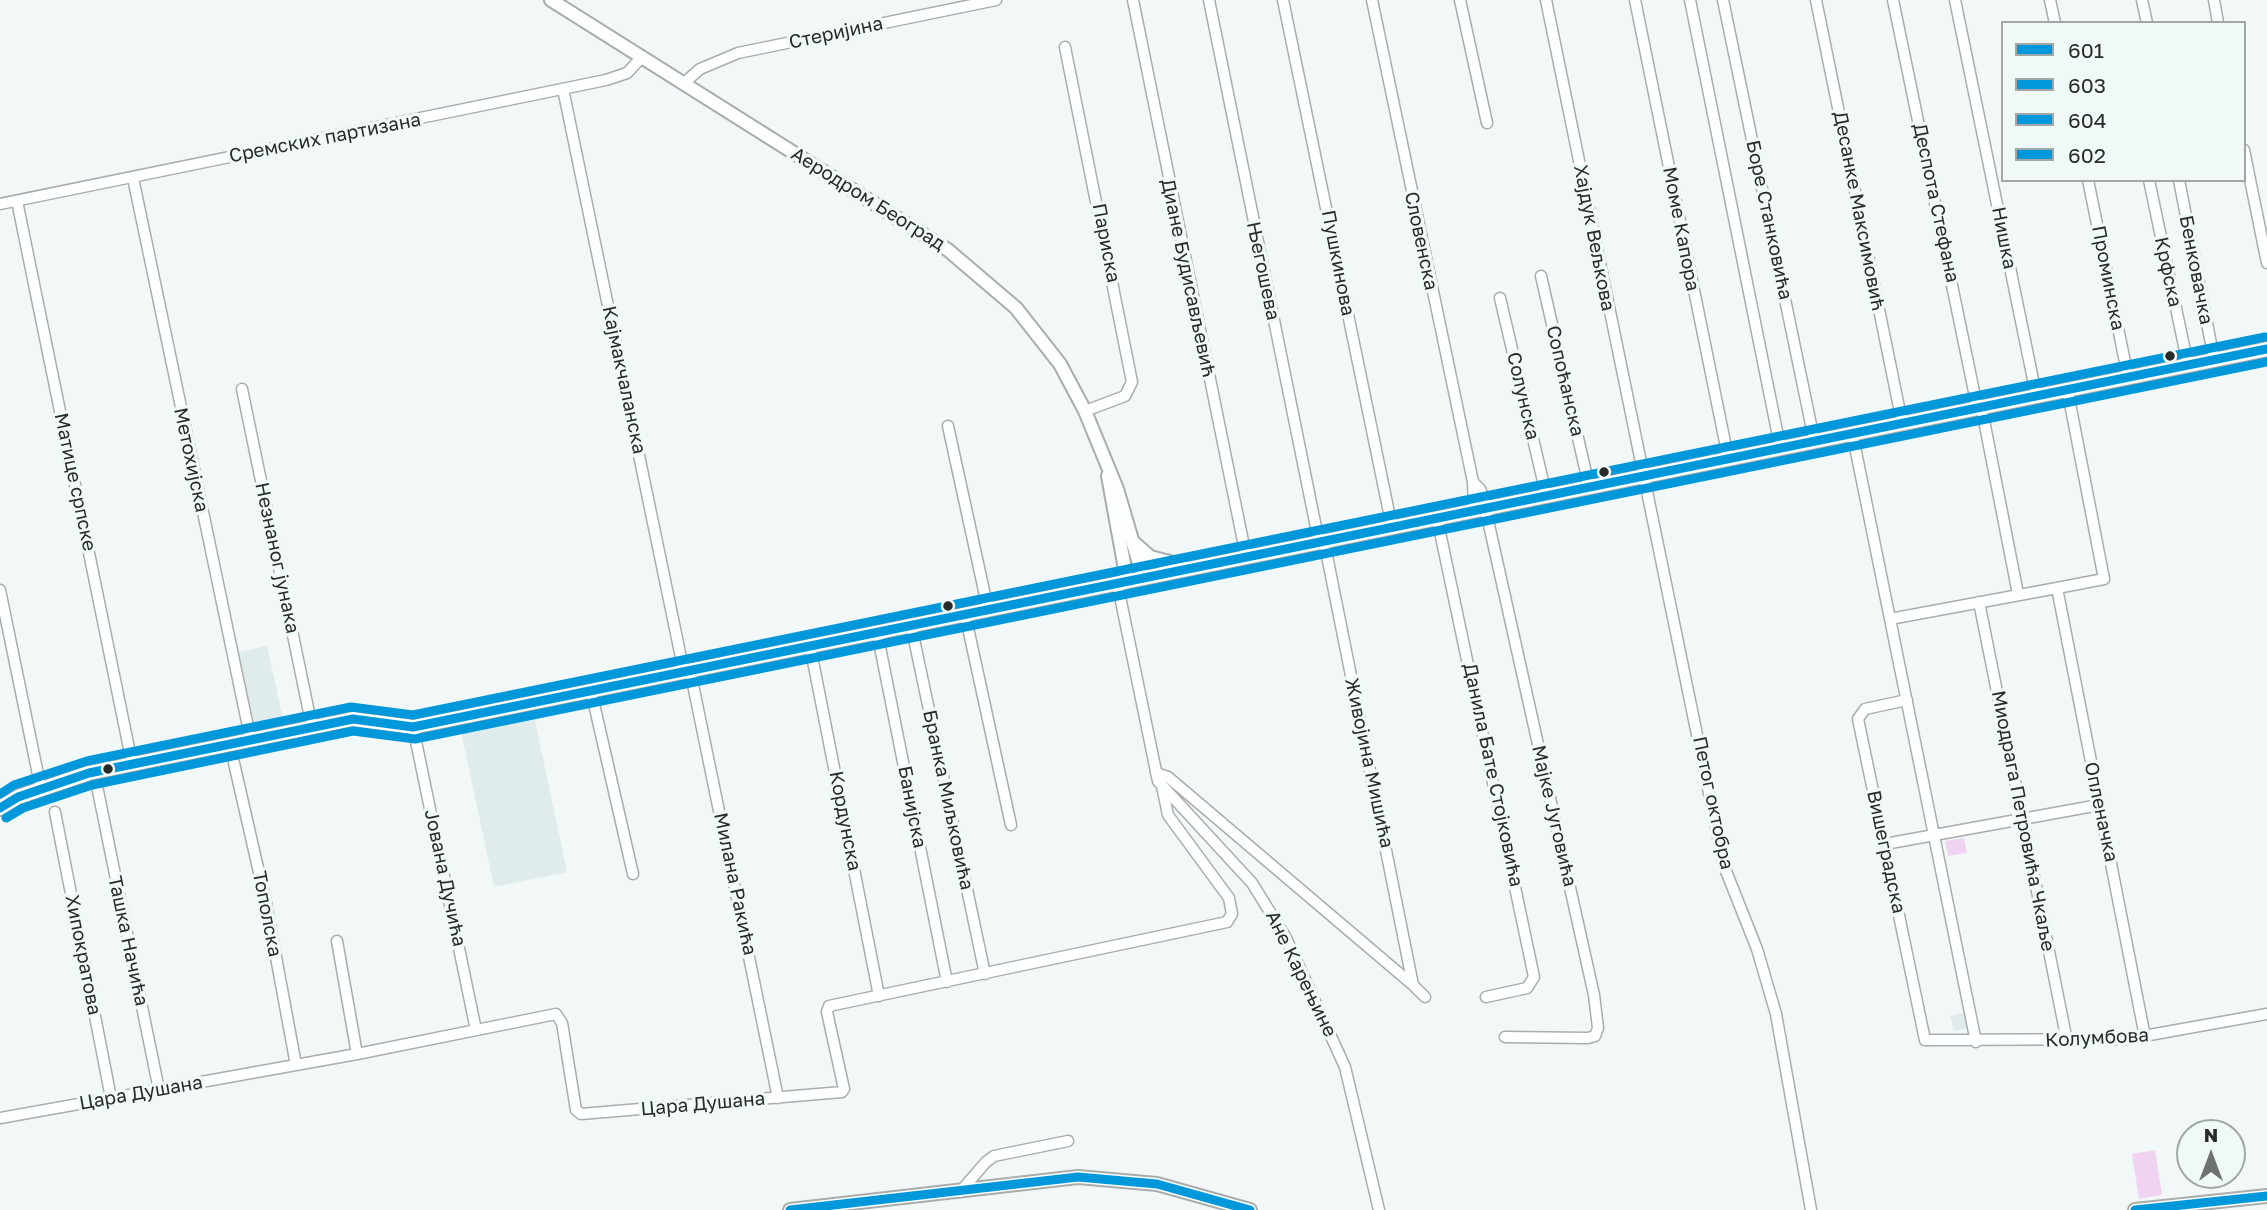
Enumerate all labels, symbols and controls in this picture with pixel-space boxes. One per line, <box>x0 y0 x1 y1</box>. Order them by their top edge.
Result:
street label: Стеријина <box>787 12 885 54</box>
legend <box>2001 21 2246 182</box>
text: 601 <box>2068 37 2104 63</box>
text: 603 <box>2068 72 2106 98</box>
text: 604 <box>2068 107 2107 133</box>
street label: Сремских партизана <box>227 108 423 168</box>
street label: Десанке Максимовић <box>1828 109 1890 313</box>
street label: Деспота Стефана <box>1908 121 1964 285</box>
street label: Боре Станковића <box>1741 138 1797 302</box>
street label: Аеродром Београд <box>787 142 949 256</box>
text: 602 <box>2068 142 2106 168</box>
street label: Хајдук Вељкова <box>1569 163 1619 313</box>
street label: Моме Капора <box>1658 165 1704 293</box>
street label: Диане Будисављевић <box>1156 177 1220 379</box>
street label: Словенска <box>1399 190 1443 292</box>
street label: Париска <box>1087 202 1125 284</box>
street label: Нишка <box>1987 205 2021 271</box>
street label: Пушкинова <box>1317 208 1359 318</box>
street label: Бенковачка <box>2174 214 2218 326</box>
street label: Његошева <box>1241 220 1285 322</box>
street label: Проминска <box>2087 224 2129 332</box>
street label: Крфска <box>2149 235 2187 309</box>
street label: Кајмакчаланска <box>597 304 651 456</box>
street label: Сопоћанска <box>1541 323 1589 439</box>
unlabelled marker <box>2163 349 2177 363</box>
street label: Солунска <box>1502 350 1544 442</box>
street label: Метохијска <box>169 406 213 514</box>
street label: Матице српске <box>49 411 101 553</box>
unlabelled marker <box>1597 465 1611 479</box>
street label: Незнаног јунака <box>250 480 304 636</box>
unlabelled marker <box>941 599 955 613</box>
street label: Данила Бате Стојковића <box>1458 661 1528 889</box>
street label: Живојина Мишића <box>1340 676 1398 850</box>
street label: Миодрага Петровића Чкаље <box>1986 689 2060 953</box>
street label: Бранка Миљковића <box>918 708 978 892</box>
street label: Петог октобра <box>1688 734 1738 872</box>
street label: Мајке Југовића <box>1527 743 1581 889</box>
street label: Опленачка <box>2079 760 2123 864</box>
unlabelled marker <box>101 762 115 776</box>
street label: Банијска <box>893 764 931 850</box>
street label: Кордунска <box>824 769 866 873</box>
street label: Вишеградска <box>1862 788 1910 916</box>
street label: Јована Дучића <box>419 807 471 949</box>
street label: Милана Ракића <box>709 811 761 957</box>
street label: Тополска <box>248 869 286 959</box>
street label: Ташка Начића <box>103 874 153 1008</box>
street label: Хипократова <box>60 893 106 1017</box>
street label: Ане Карењине <box>1261 907 1341 1041</box>
street label: Колумбова <box>2045 1024 2149 1052</box>
street label: Цара Душана <box>77 1071 205 1115</box>
street label: Цара Душана <box>640 1087 766 1121</box>
north arrow <box>2176 1119 2246 1189</box>
text: N <box>2204 1123 2218 1146</box>

